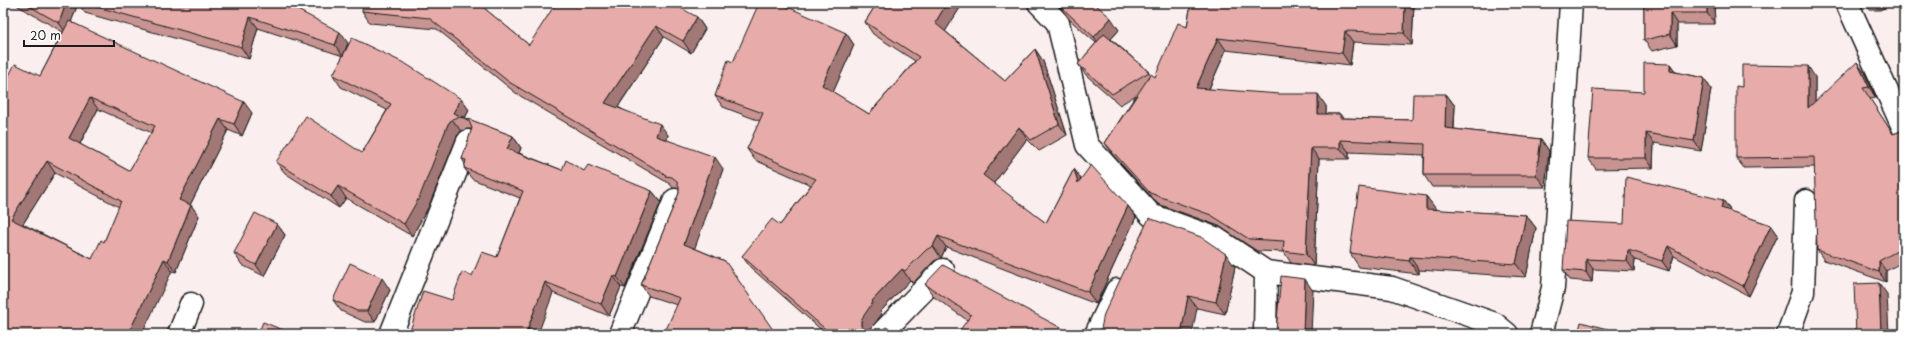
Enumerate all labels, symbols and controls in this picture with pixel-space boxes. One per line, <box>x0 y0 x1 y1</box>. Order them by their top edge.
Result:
scale bar <box>24 22 114 48</box>
text: 20 m <box>30 26 61 44</box>

